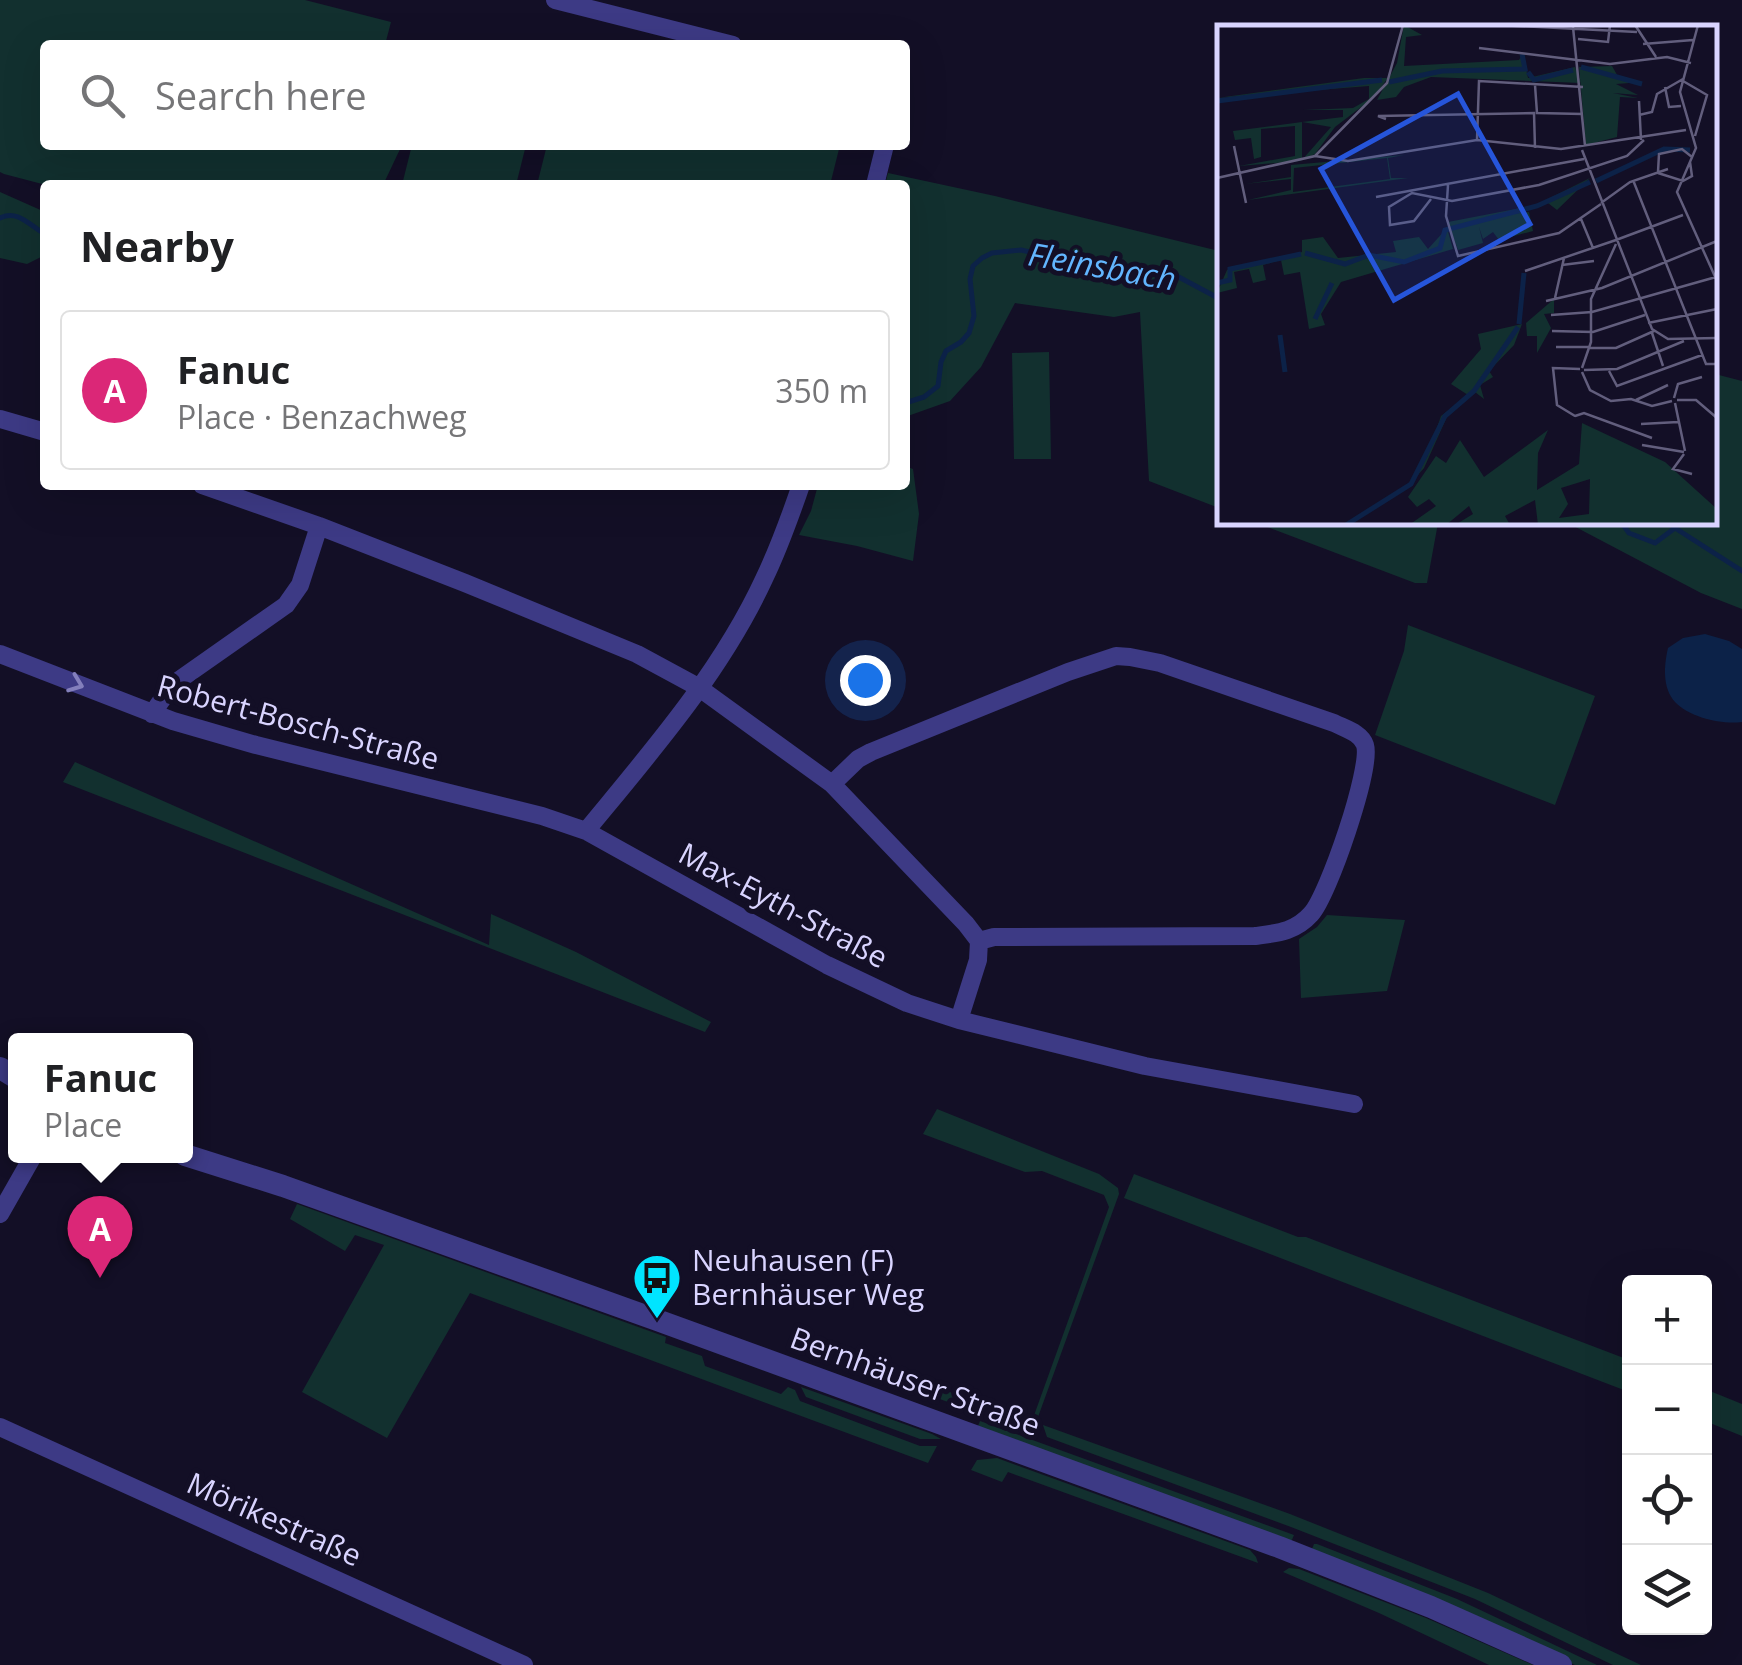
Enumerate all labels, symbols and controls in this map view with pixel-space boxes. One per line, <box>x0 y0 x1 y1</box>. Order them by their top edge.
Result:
inset map <box>1217 25 1717 525</box>
search box <box>40 40 910 150</box>
icon: search <box>75 68 130 123</box>
text: Search here <box>155 69 367 121</box>
text: Nearby <box>80 217 234 274</box>
water label: Fleinsbach <box>1025 231 1179 300</box>
text: Fanuc <box>177 343 290 395</box>
text: A <box>103 369 126 412</box>
text: 350 m <box>775 369 868 412</box>
text: Place · Benzachweg <box>177 395 467 438</box>
your location <box>840 655 891 706</box>
street label: Robert-Bosch-Straße <box>153 664 444 779</box>
one-way arrow <box>66 672 84 692</box>
street label: Max-Eyth-Straße <box>672 832 895 977</box>
popup <box>8 1033 193 1163</box>
text: Fanuc <box>44 1051 157 1103</box>
text: Place <box>44 1103 122 1146</box>
pin: A <box>68 1196 132 1278</box>
place label: Neuhausen (F) Bernhäuser Weg <box>692 1239 924 1314</box>
bus stop icon: Neuhausen (F) Bernhäuser Weg <box>631 1252 683 1320</box>
map controls <box>1622 1275 1712 1635</box>
button: + <box>1622 1275 1712 1365</box>
street label: Bernhäuser Straße <box>785 1316 1046 1445</box>
button: − <box>1622 1365 1712 1455</box>
button: locate <box>1622 1455 1712 1545</box>
street label: Mörikestraße <box>181 1462 368 1575</box>
button: layers <box>1622 1545 1712 1635</box>

